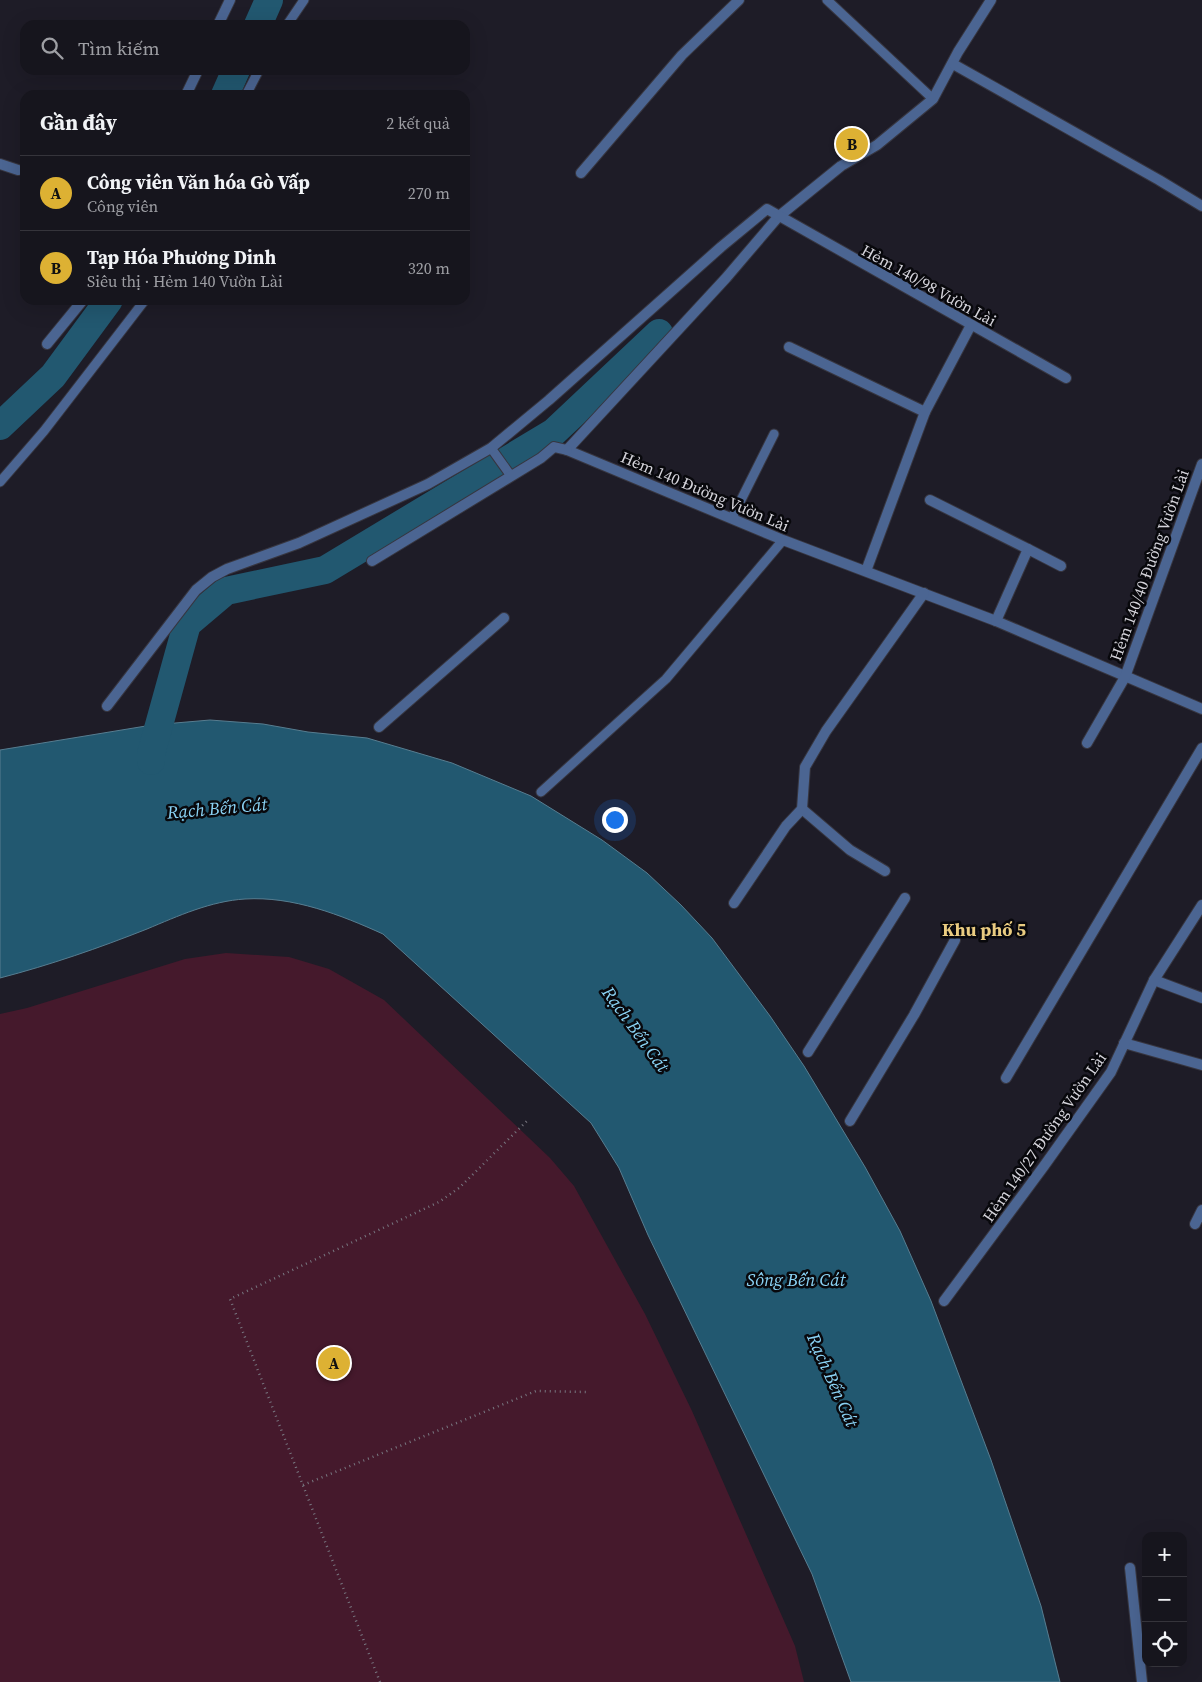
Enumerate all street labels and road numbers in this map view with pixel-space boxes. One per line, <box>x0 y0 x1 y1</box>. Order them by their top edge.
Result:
street label: Hẻm 140/98 Vườn Lài <box>858 239 1001 331</box>
street label: Hẻm 140 Đường Vườn Lài <box>617 446 793 537</box>
street label: Hẻm 140/40 Đường Vườn Lài <box>1104 466 1194 664</box>
street label: Hẻm 140/27 Đường Vườn Lài <box>977 1048 1111 1226</box>

